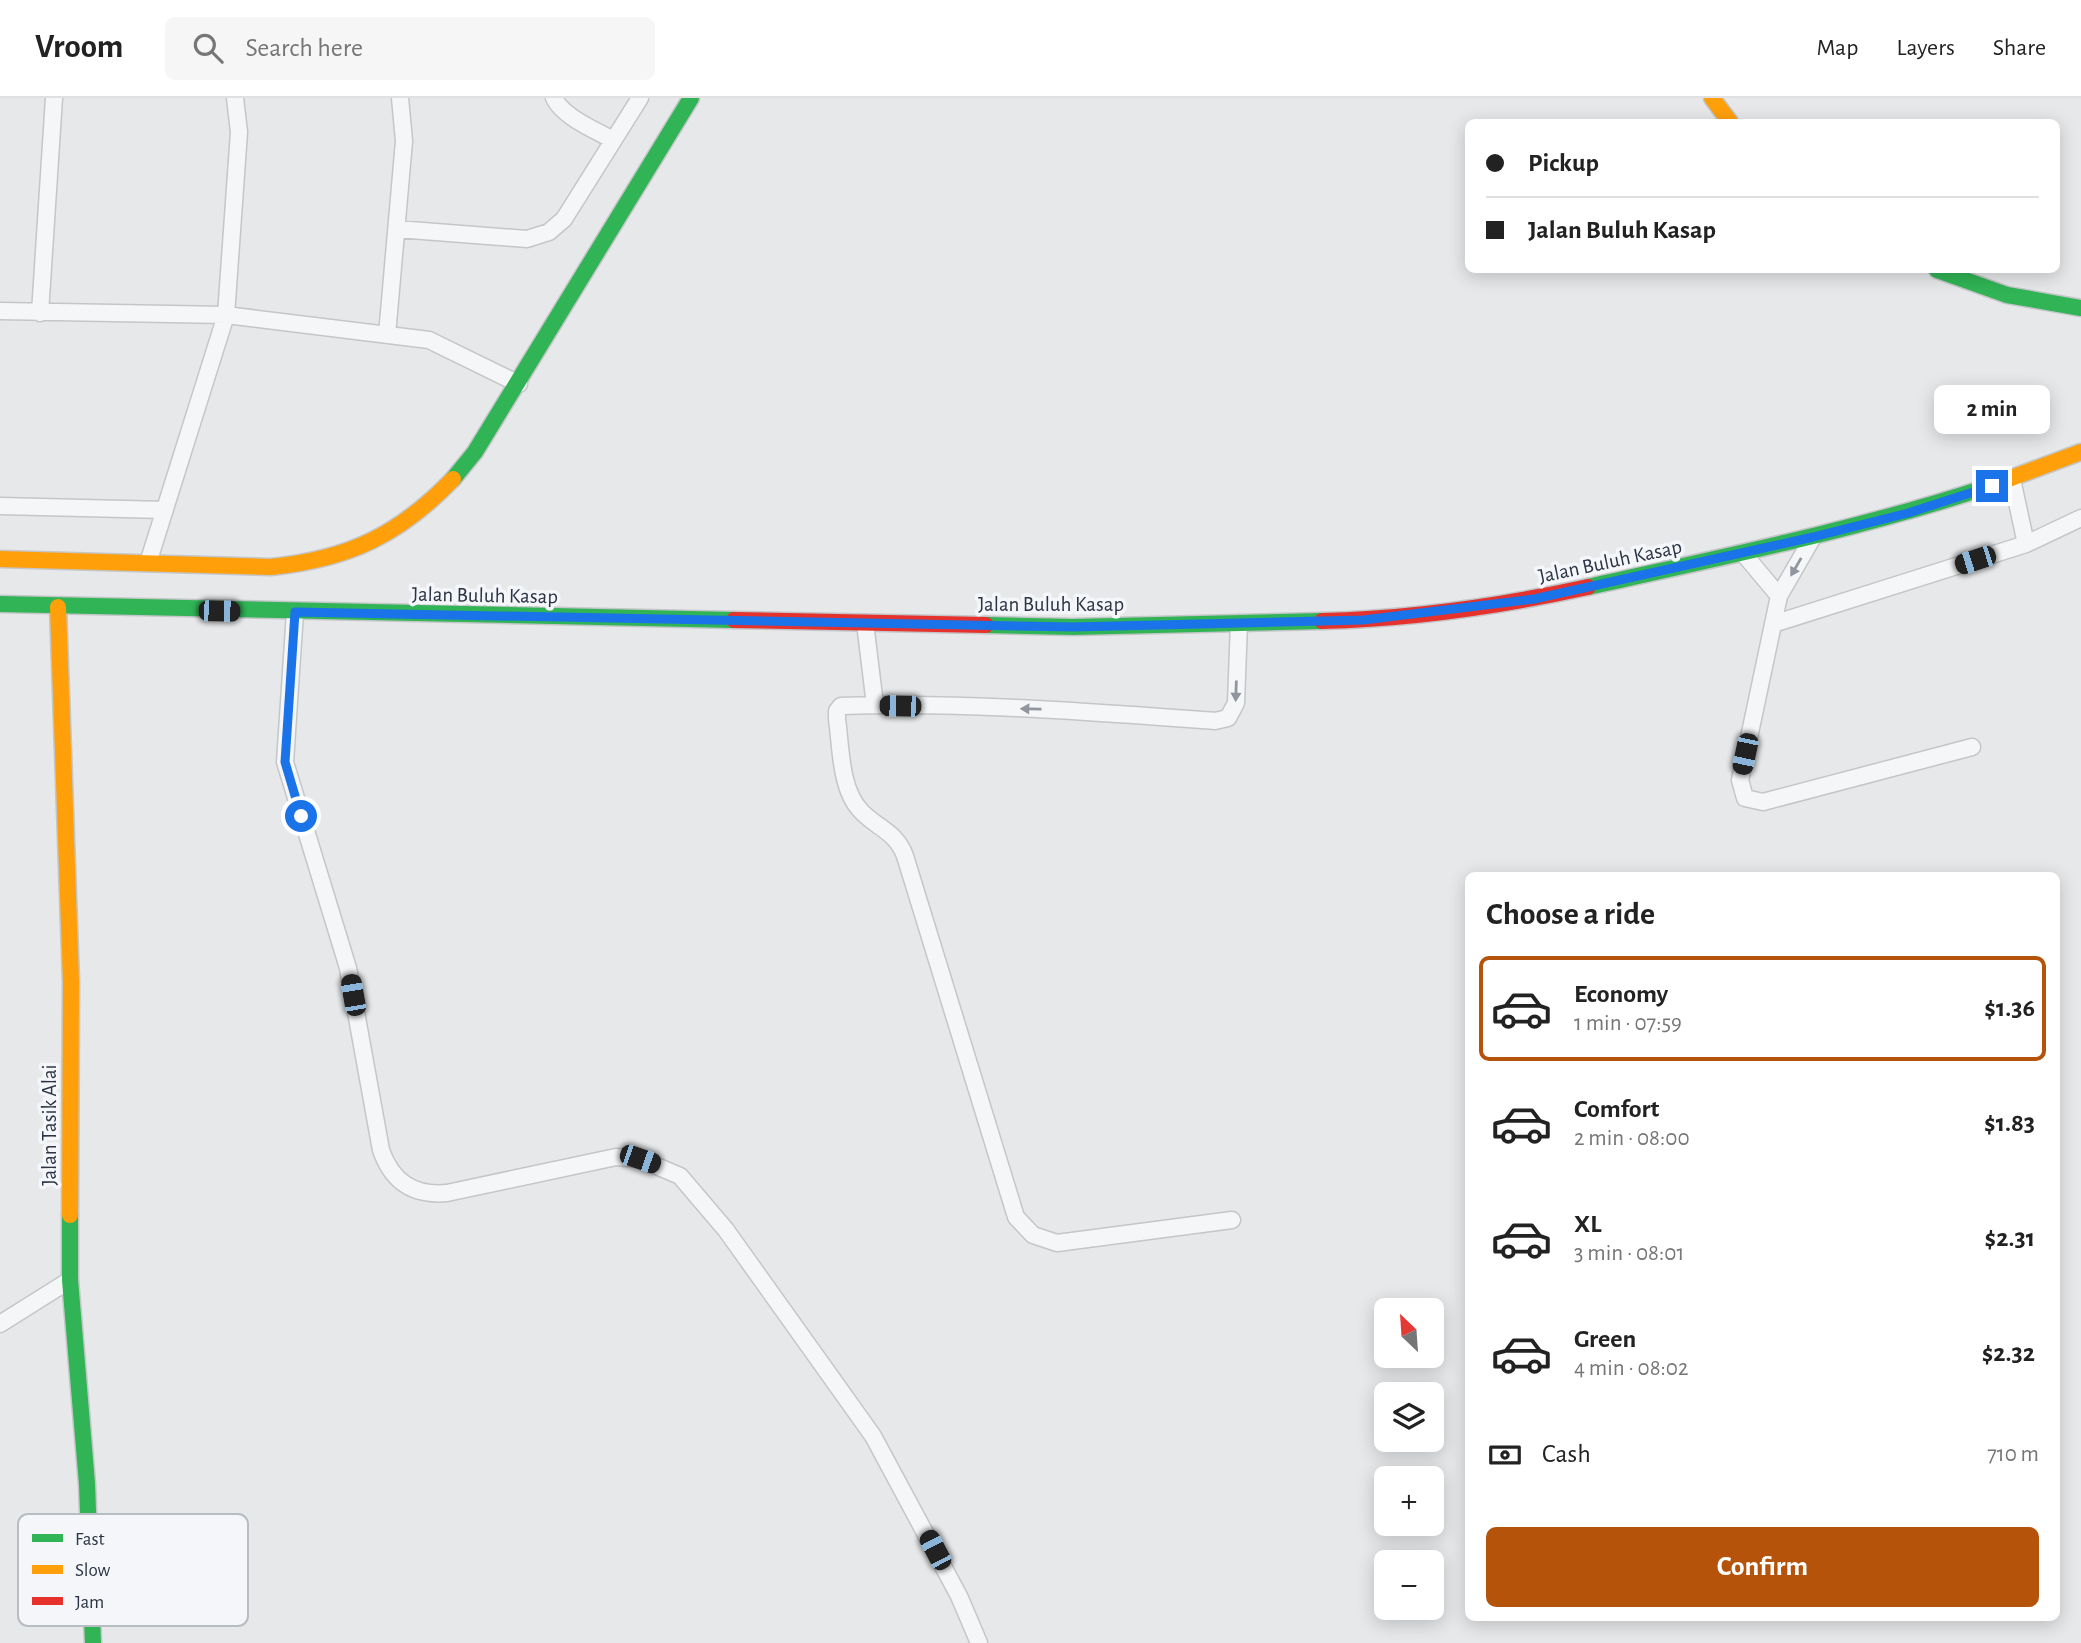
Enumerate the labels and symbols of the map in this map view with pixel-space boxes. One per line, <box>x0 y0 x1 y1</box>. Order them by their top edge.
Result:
callout: 2 min <box>1934 384 2050 434</box>
route end <box>1976 470 2008 502</box>
street label: Jalan Buluh Kasap <box>1536 536 1684 587</box>
car <box>1952 544 1999 576</box>
one-way arrow <box>1790 557 1802 576</box>
street label: Jalan Buluh Kasap <box>412 584 558 607</box>
street label: Jalan Buluh Kasap <box>978 594 1124 615</box>
car <box>198 600 241 622</box>
one-way arrow <box>1231 680 1242 702</box>
car <box>879 695 922 717</box>
one-way arrow <box>1019 703 1041 715</box>
car <box>1731 731 1760 777</box>
route start <box>285 800 317 832</box>
car <box>340 972 367 1018</box>
street label: Jalan Tasik Alai <box>39 1064 60 1186</box>
car <box>617 1142 664 1176</box>
north arrow <box>1374 1298 1444 1368</box>
legend <box>18 1514 248 1626</box>
car <box>916 1527 955 1573</box>
text: Fast <box>75 1530 105 1549</box>
text: Slow <box>75 1561 111 1580</box>
text: Jam <box>75 1593 104 1612</box>

